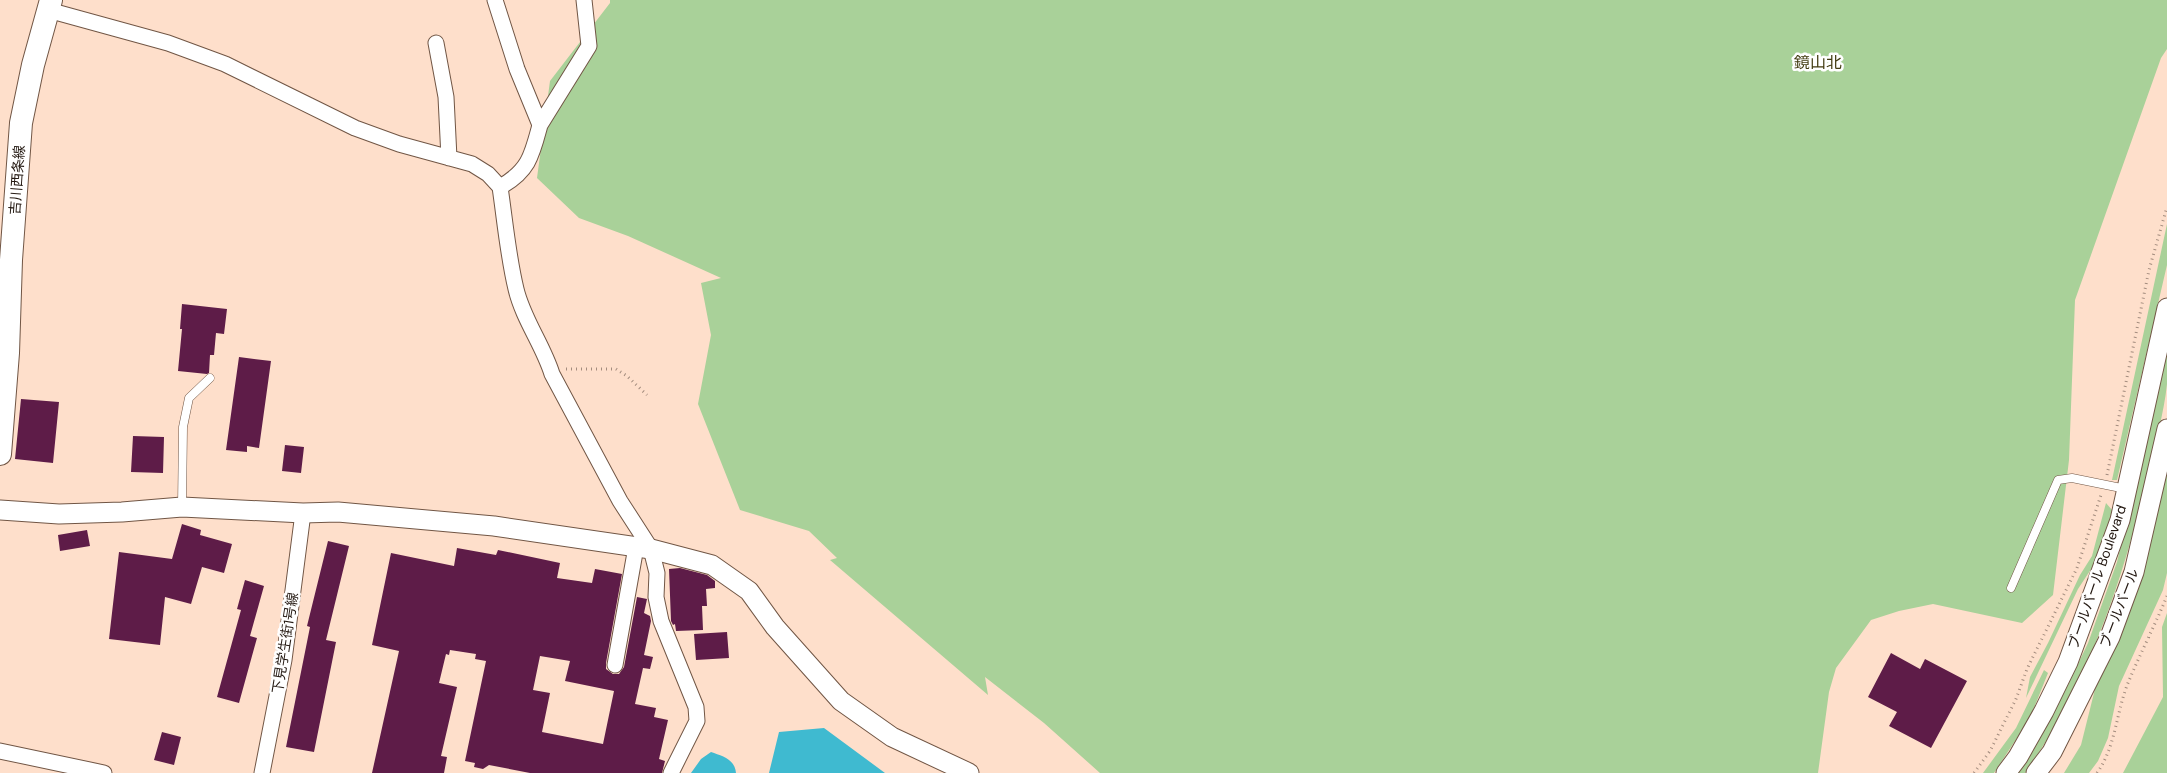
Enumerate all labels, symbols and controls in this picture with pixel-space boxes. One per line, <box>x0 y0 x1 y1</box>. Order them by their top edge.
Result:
district label: 鏡山北 <box>1794 52 1842 73</box>
street label: 吉川西条線 <box>6 144 28 216</box>
street label: ブールバール Boulevard <box>2064 503 2130 651</box>
street label: ブールバール <box>2096 566 2142 650</box>
street label: 下見学生街1号線 <box>268 591 302 695</box>

